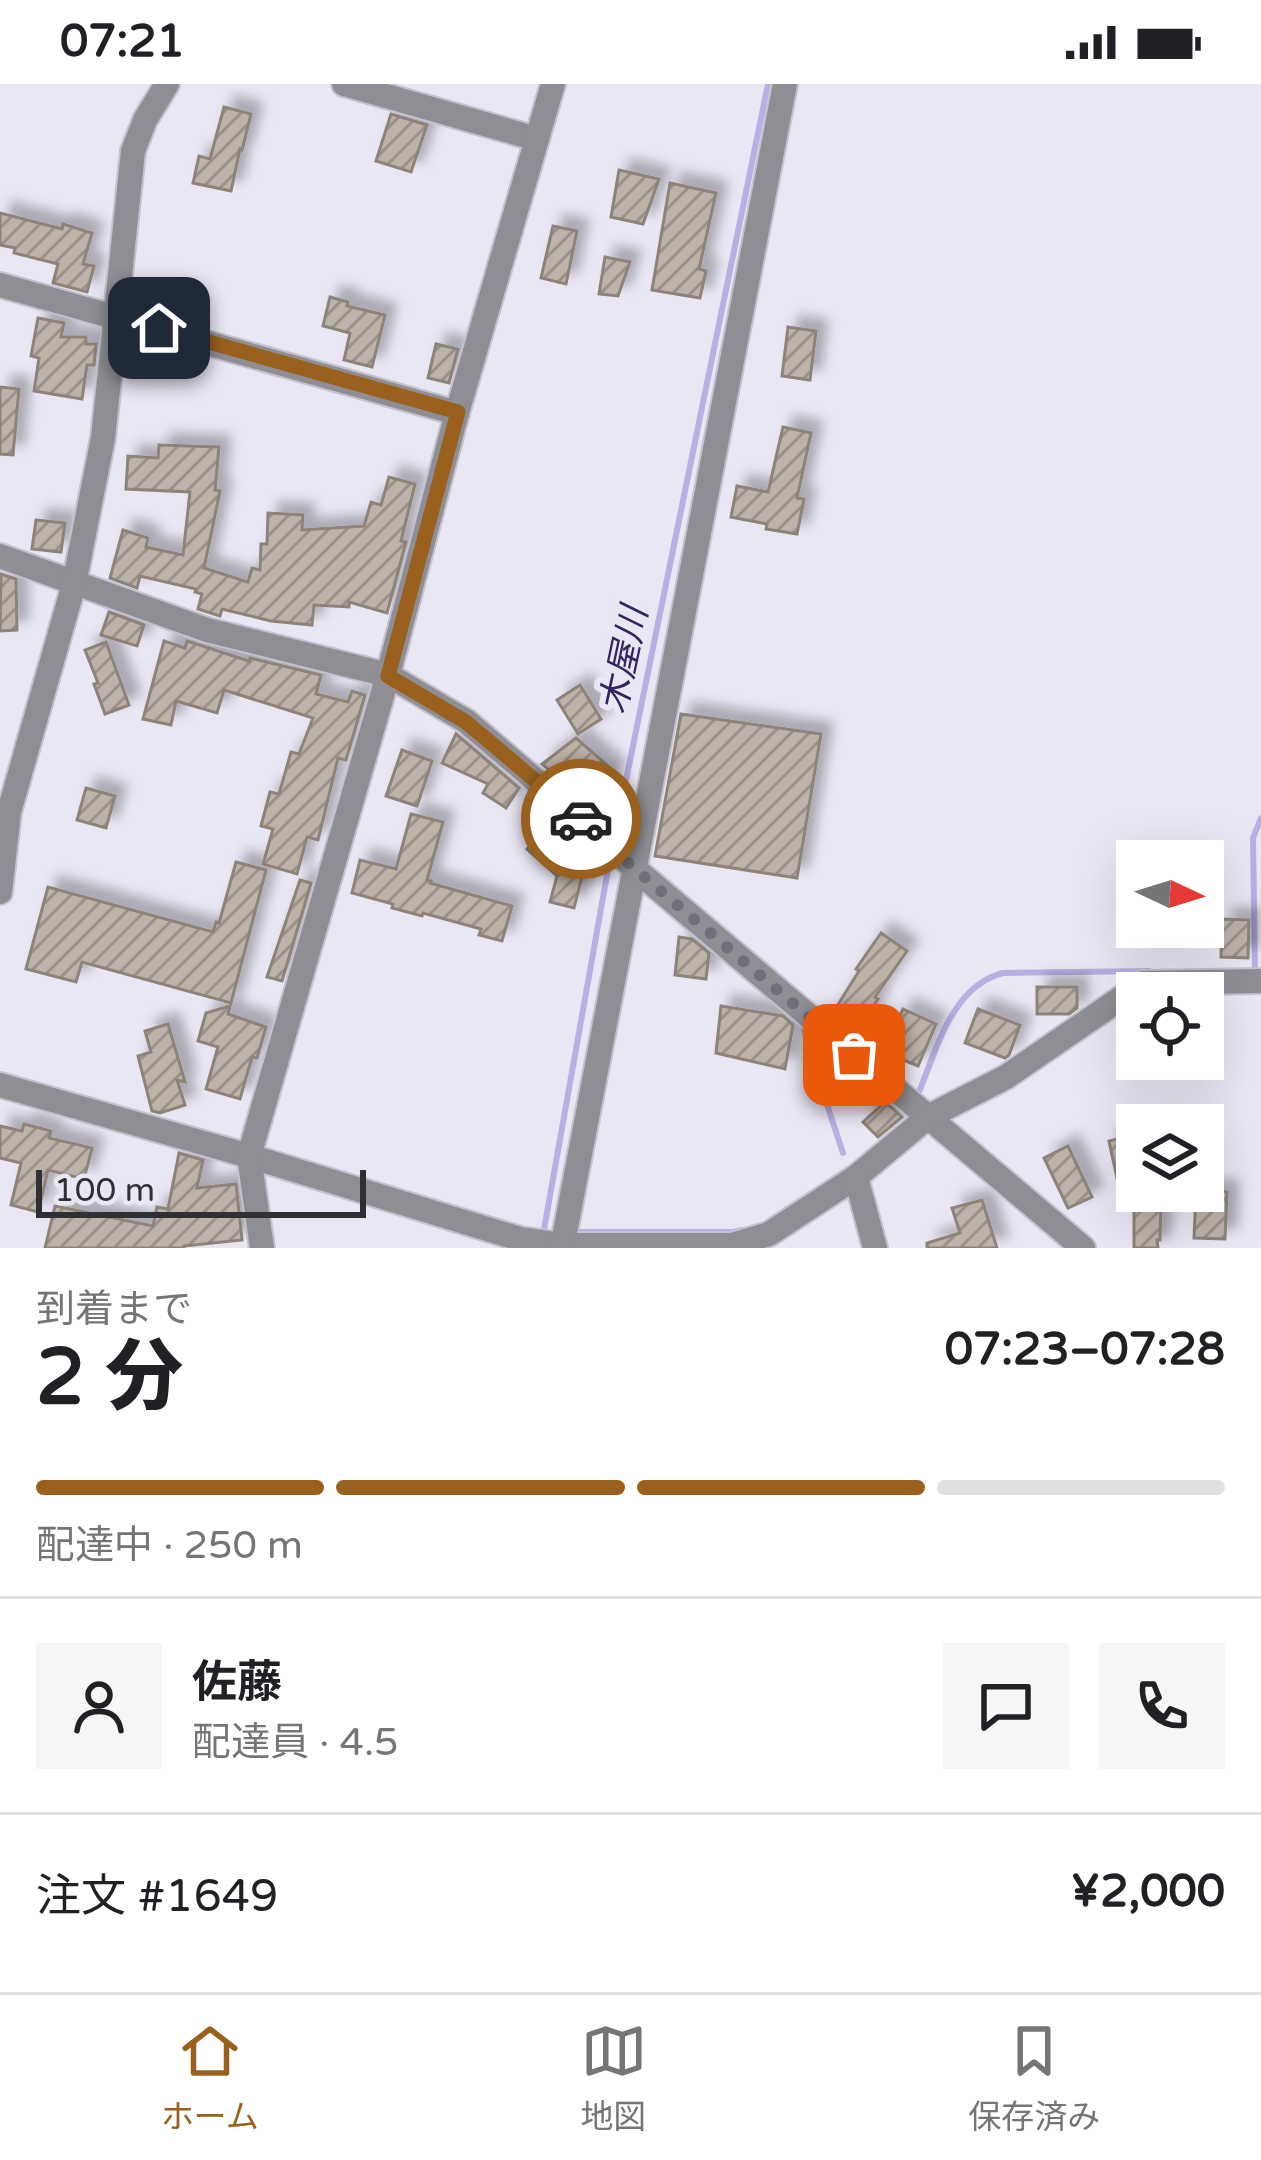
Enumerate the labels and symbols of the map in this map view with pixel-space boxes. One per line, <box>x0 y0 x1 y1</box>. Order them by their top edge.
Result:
pin <box>108 277 210 379</box>
water label: 木屋川 <box>592 599 658 718</box>
courier <box>521 759 641 879</box>
north arrow <box>1116 840 1224 948</box>
pin <box>803 1004 905 1106</box>
scale bar <box>36 1164 366 1217</box>

